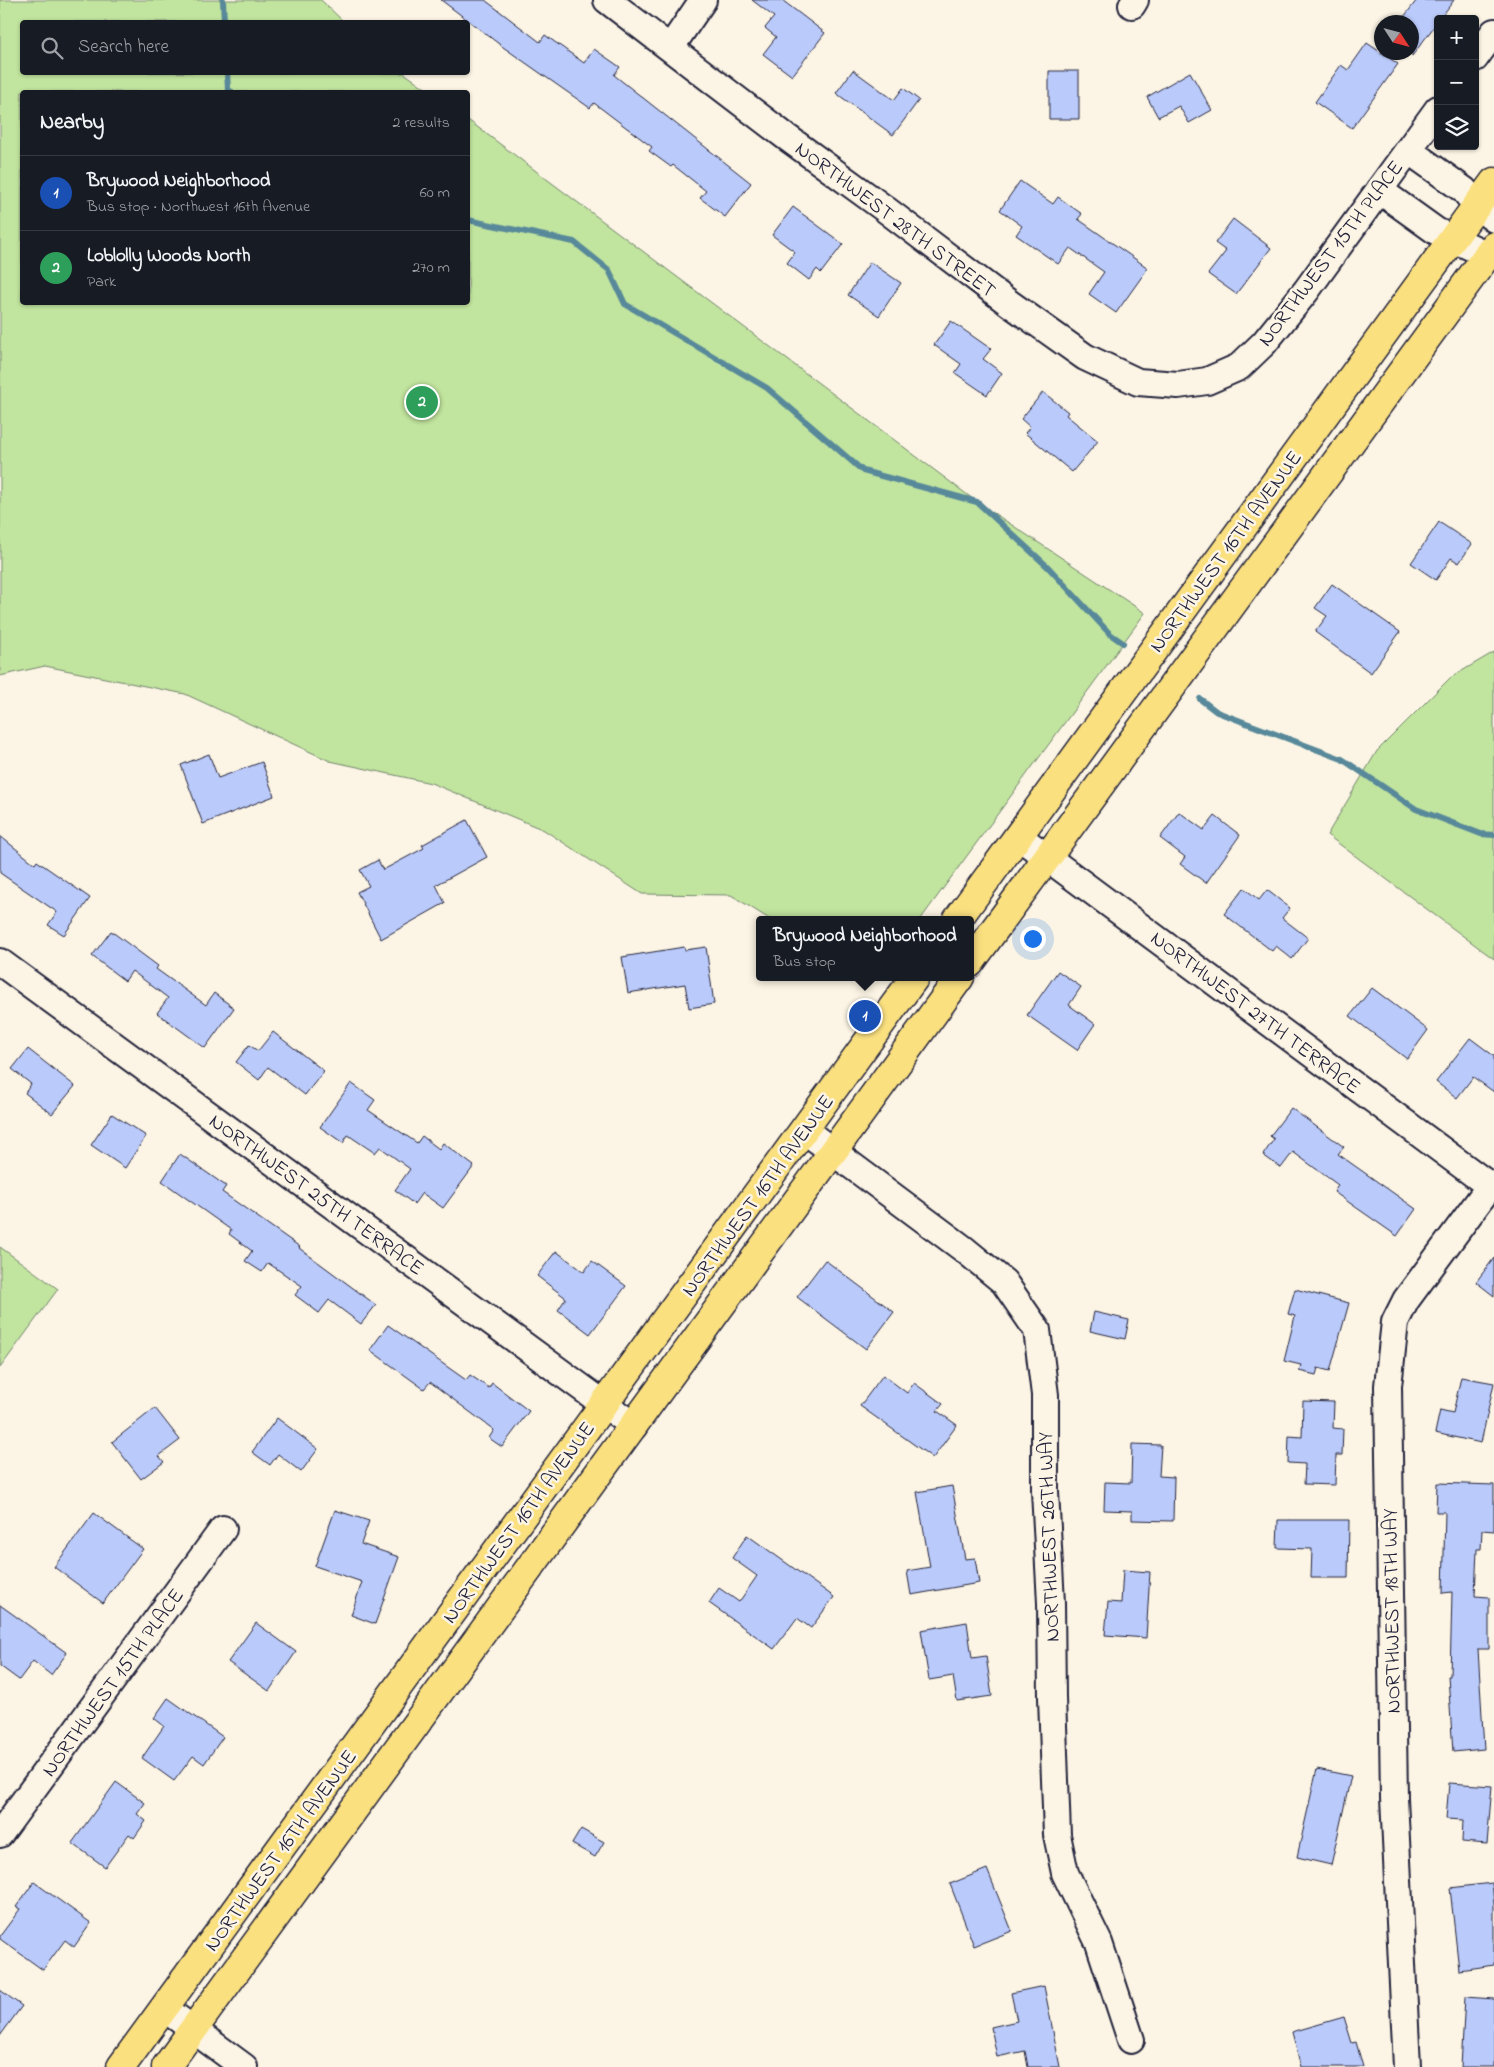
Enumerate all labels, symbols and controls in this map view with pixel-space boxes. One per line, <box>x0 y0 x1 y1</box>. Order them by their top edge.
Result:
north arrow <box>1374 15 1419 60</box>
map controls <box>1434 15 1479 150</box>
button: + <box>1434 15 1479 60</box>
search box <box>20 20 470 75</box>
icon: search <box>38 34 66 62</box>
text: Search here <box>78 34 169 61</box>
button: − <box>1434 60 1479 105</box>
button: layers <box>1434 105 1479 150</box>
text: Nearby <box>40 108 104 138</box>
text: 2 results <box>392 111 450 135</box>
street label: NORTHWEST 28TH STREET <box>788 135 1002 306</box>
street label: NORTHWEST 15TH PLACE <box>1252 155 1412 354</box>
text: Brywood Neighborhood <box>87 168 271 195</box>
text: 1 <box>53 181 59 205</box>
text: 60 m <box>420 181 450 205</box>
text: Bus stop · Northwest 16th Avenue <box>87 195 310 219</box>
text: Loblolly Woods North <box>87 243 251 270</box>
text: 2 <box>52 256 60 280</box>
text: 270 m <box>412 256 450 280</box>
text: Park <box>87 270 116 294</box>
pin: 2 <box>406 383 438 421</box>
street label: NORTHWEST 16TH AVENUE <box>1143 445 1310 659</box>
popup <box>756 916 974 981</box>
text: Brywood Neighborhood <box>773 923 957 950</box>
street label: NORTHWEST 27TH TERRACE <box>1144 925 1366 1103</box>
your location <box>1020 926 1046 952</box>
text: Bus stop <box>773 950 836 974</box>
pin: 1 <box>849 997 881 1035</box>
street label: NORTHWEST 16TH AVENUE <box>675 1089 842 1303</box>
street label: NORTHWEST 25TH TERRACE <box>202 1107 430 1284</box>
street label: NORTHWEST 16TH AVENUE <box>436 1416 603 1630</box>
street label: NORTHWEST 26TH WAY <box>1031 1431 1069 1643</box>
street label: NORTHWEST 18TH WAY <box>1376 1508 1410 1714</box>
street label: NORTHWEST 15TH PLACE <box>35 1583 192 1784</box>
street label: NORTHWEST 16TH AVENUE <box>198 1744 365 1958</box>

